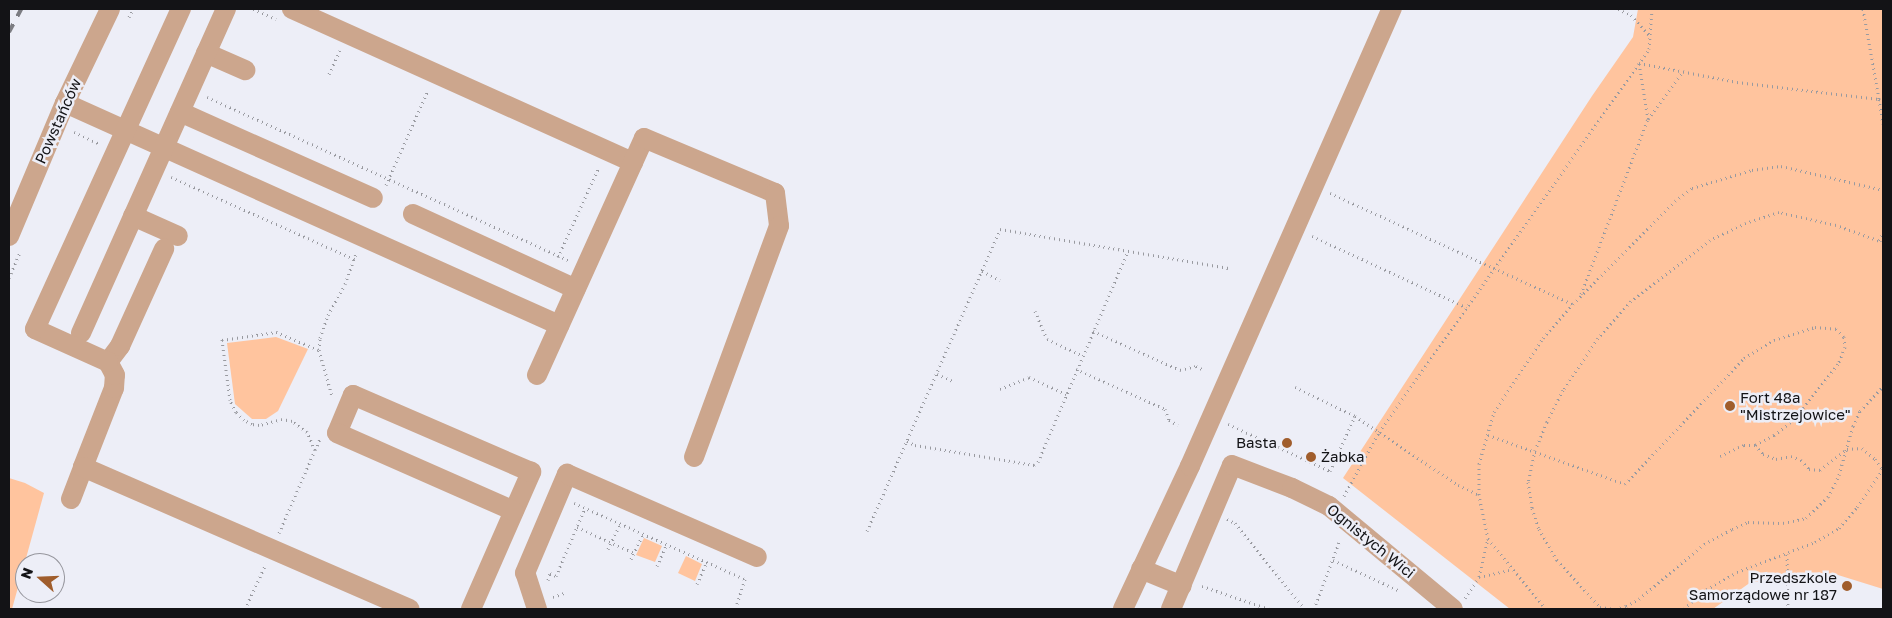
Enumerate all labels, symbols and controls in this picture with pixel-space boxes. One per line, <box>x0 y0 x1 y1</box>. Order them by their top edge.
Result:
street label: Powstańców <box>31 76 85 166</box>
place label: Fort 48a "Mistrzejowice" <box>1740 388 1851 423</box>
marker: Fort 48a "Mistrzejowice" <box>1724 400 1736 412</box>
place label: Basta <box>1236 434 1277 452</box>
marker: Basta <box>1281 437 1293 449</box>
place label: Żabka <box>1321 448 1364 466</box>
marker: Żabka <box>1305 451 1317 463</box>
street label: Ognistych Wici <box>1323 500 1419 582</box>
north arrow <box>15 553 65 603</box>
text: N <box>17 565 36 581</box>
place label: Przedszkole Samorządowe nr 187 <box>1689 568 1837 603</box>
marker: Przedszkole Samorządowe nr 187 <box>1841 580 1853 592</box>

